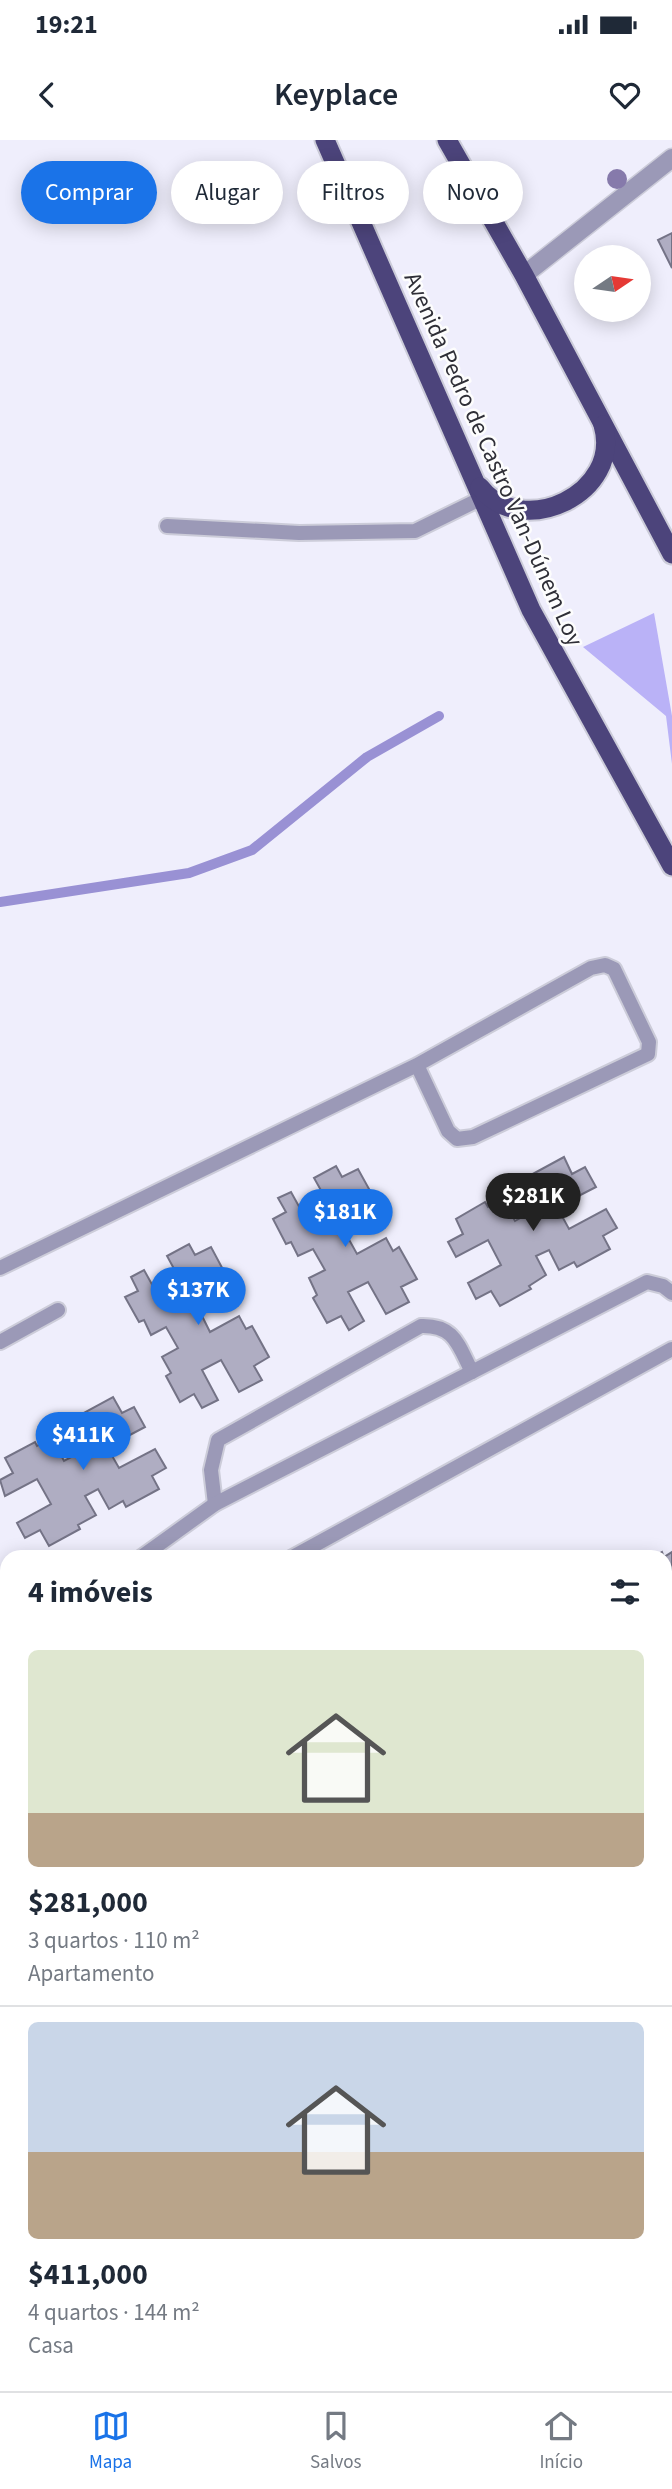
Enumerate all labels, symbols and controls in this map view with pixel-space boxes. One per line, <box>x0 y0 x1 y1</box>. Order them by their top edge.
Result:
text: 19:21 <box>35 6 98 43</box>
text: Keyplace <box>274 72 398 118</box>
icon: back <box>28 76 66 114</box>
icon: heart <box>606 76 644 114</box>
chip: Comprar <box>21 161 157 224</box>
chip: Alugar <box>171 161 283 224</box>
chip: Filtros <box>297 161 409 224</box>
chip: Novo <box>423 161 523 224</box>
north arrow <box>574 245 651 322</box>
map controls <box>574 245 651 322</box>
street label: Avenida Pedro de Castro Van-Dúnem Loy <box>395 267 592 652</box>
pin: $281K <box>484 1174 582 1233</box>
text: $281K <box>502 1179 564 1212</box>
pin: $181K <box>296 1190 394 1249</box>
text: $181K <box>314 1195 376 1228</box>
pin: $137K <box>149 1268 247 1327</box>
text: $137K <box>167 1273 229 1306</box>
pin: $411K <box>34 1412 132 1472</box>
text: $411K <box>52 1418 114 1451</box>
text: 4 imóveis <box>28 1571 153 1614</box>
icon: filters <box>606 1573 644 1611</box>
icon: home <box>273 1695 399 1821</box>
text: $281,000 <box>28 1881 148 1924</box>
text: 3 quartos · 110 m² <box>28 1924 200 1957</box>
text: Apartamento <box>28 1957 154 1990</box>
icon: home <box>273 2067 399 2193</box>
text: $411,000 <box>28 2253 148 2296</box>
text: 4 quartos · 144 m² <box>28 2296 200 2329</box>
text: Casa <box>28 2329 74 2362</box>
tab: Mapa <box>89 2407 132 2476</box>
tab: Salvos <box>310 2407 362 2476</box>
tab: Início <box>539 2407 583 2476</box>

